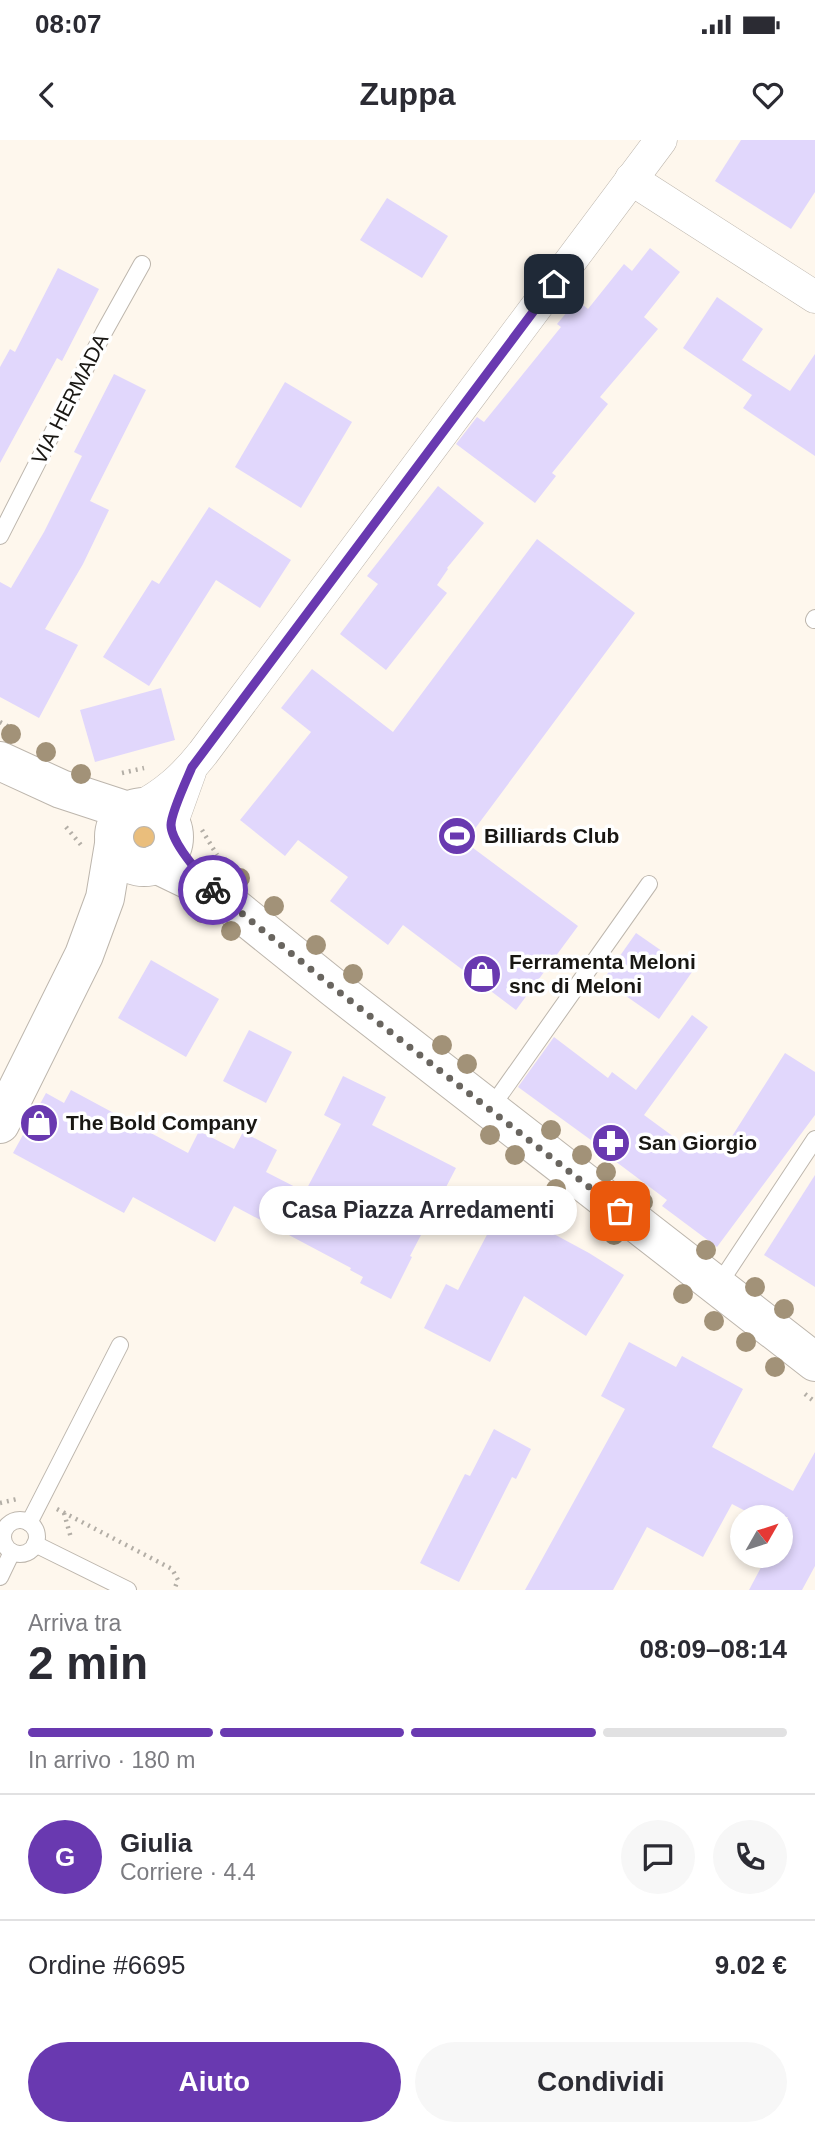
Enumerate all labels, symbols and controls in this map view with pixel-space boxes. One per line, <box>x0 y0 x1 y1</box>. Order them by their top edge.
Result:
text: 08:07 <box>35 9 102 39</box>
icon: back <box>28 76 66 114</box>
text: Zuppa <box>360 76 455 112</box>
icon: heart <box>749 76 787 114</box>
pin <box>524 254 584 314</box>
icon: home <box>535 265 573 303</box>
street label: VIA HERMADA <box>27 330 112 468</box>
sports icon: Billiards Club <box>436 815 478 857</box>
place label: Billiards Club <box>484 824 619 847</box>
courier <box>178 855 248 925</box>
icon: bike <box>194 871 232 909</box>
place label: Ferramenta Meloni snc di Meloni <box>509 950 696 997</box>
shop icon: Ferramenta Meloni snc di Meloni <box>461 953 503 995</box>
shop icon: The Bold Company <box>18 1102 60 1144</box>
place label: The Bold Company <box>66 1111 258 1134</box>
pharmacy icon: San Giorgio <box>590 1122 632 1164</box>
place label: San Giorgio <box>638 1131 757 1154</box>
pin <box>590 1181 650 1241</box>
callout: Casa Piazza Arredamenti <box>260 1186 578 1236</box>
icon: bag <box>601 1192 639 1230</box>
text: Casa Piazza Arredamenti <box>282 1197 554 1223</box>
north arrow <box>730 1505 793 1568</box>
map controls <box>730 1505 793 1568</box>
text: Arriva tra <box>28 1610 121 1636</box>
text: 08:09–08:14 <box>640 1634 787 1664</box>
text: 2 min <box>28 1637 148 1689</box>
text: In arrivo · 180 m <box>28 1747 195 1773</box>
button: chat <box>621 1820 695 1894</box>
button: phone <box>713 1820 787 1894</box>
text: Giulia <box>120 1828 192 1858</box>
text: G <box>55 1842 75 1872</box>
text: Corriere · 4.4 <box>120 1859 255 1885</box>
text: Ordine #6695 <box>28 1950 186 1980</box>
text: 9.02 € <box>715 1950 787 1980</box>
button: Aiuto <box>28 2042 401 2122</box>
button: Condividi <box>415 2042 787 2122</box>

